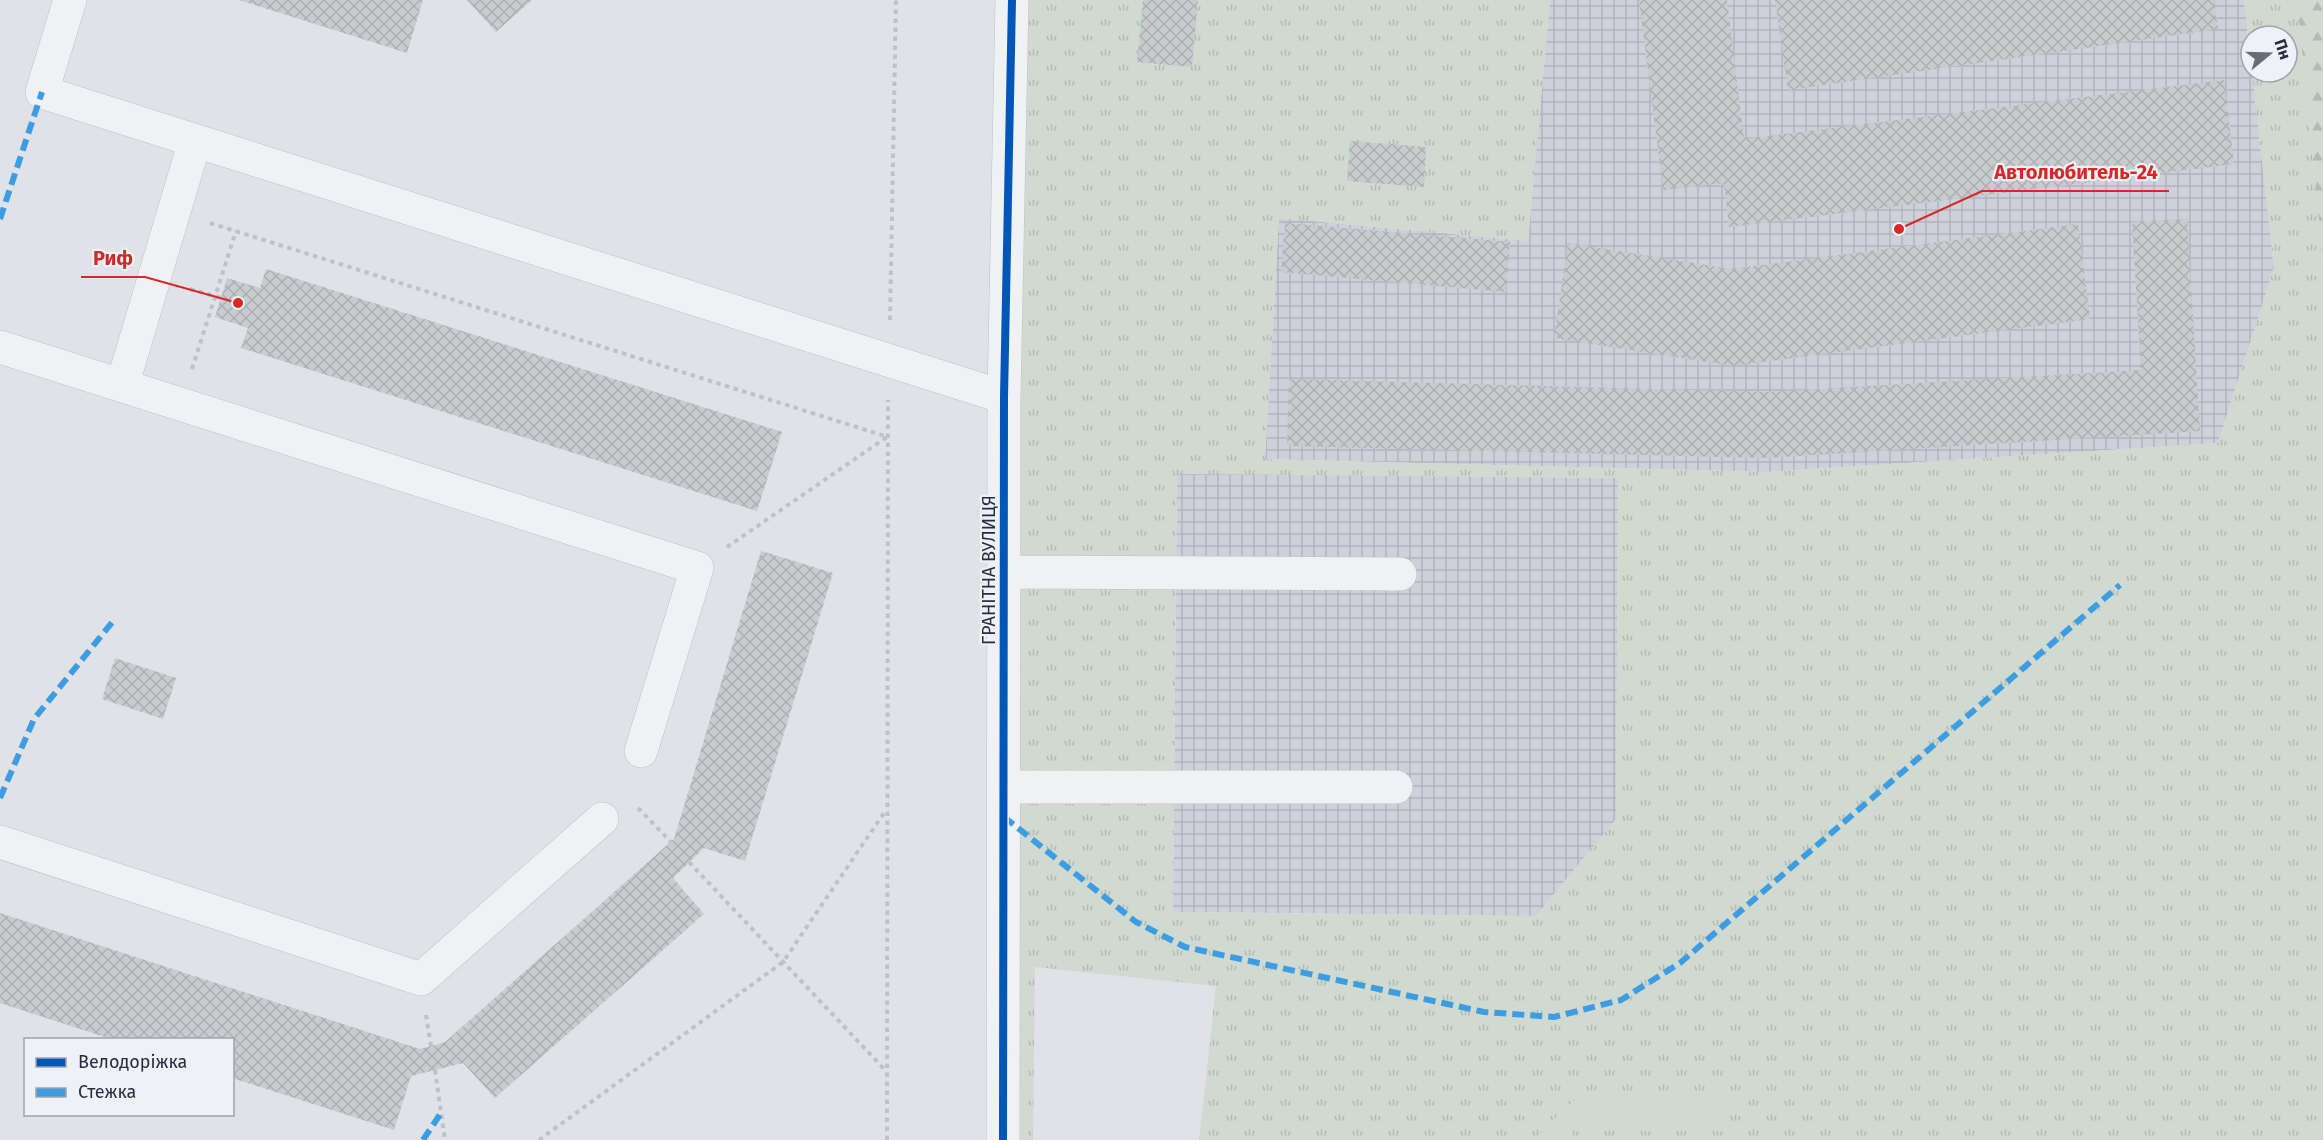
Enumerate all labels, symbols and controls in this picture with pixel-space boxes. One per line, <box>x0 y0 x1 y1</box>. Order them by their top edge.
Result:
north arrow <box>2239 24 2299 84</box>
text: Пн <box>2270 37 2295 62</box>
callout: Автолюбитель-24 <box>1982 153 2169 191</box>
text: Автолюбитель-24 <box>1993 160 2158 184</box>
callout: Риф <box>81 239 145 277</box>
text: Риф <box>93 246 133 270</box>
street label: ГРАНІТНА ВУЛИЦЯ <box>978 495 1000 645</box>
legend <box>24 1038 234 1116</box>
text: Велодоріжка <box>78 1051 187 1073</box>
text: Стежка <box>78 1081 136 1103</box>

